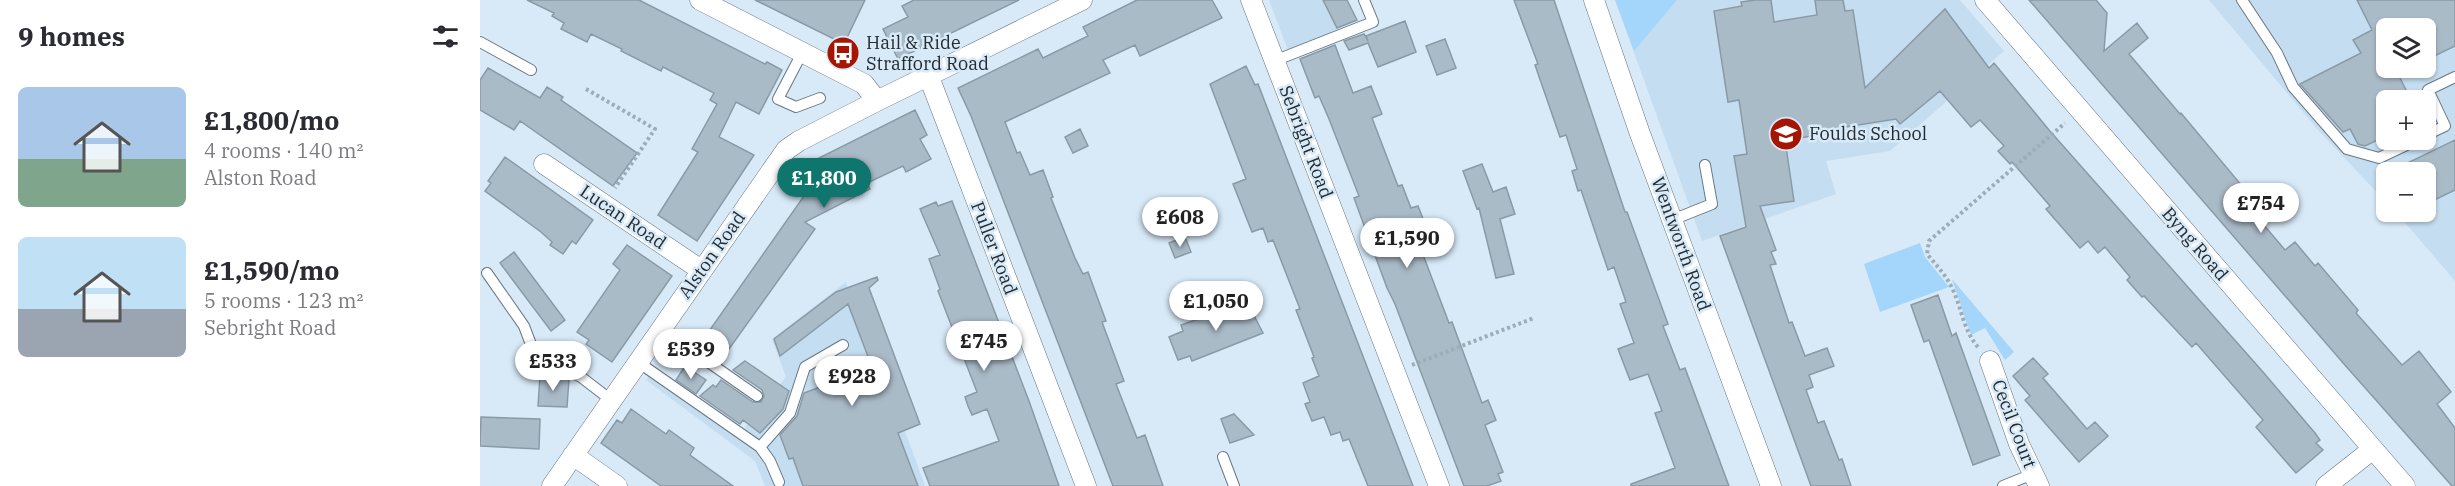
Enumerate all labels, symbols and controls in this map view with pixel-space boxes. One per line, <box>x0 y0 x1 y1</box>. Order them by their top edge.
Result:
map controls <box>2376 18 2436 222</box>
button: layers <box>2376 18 2436 78</box>
text: 9 homes <box>18 19 125 53</box>
icon: filters <box>429 20 462 53</box>
place label: Hail & Ride Strafford Road <box>866 31 989 75</box>
bus stop icon: Hail & Ride Strafford Road <box>825 35 861 71</box>
street label: Sebright Road <box>1274 82 1339 202</box>
button: + <box>2376 90 2436 150</box>
text: £1,800/mo <box>204 103 339 137</box>
icon: home <box>66 111 138 183</box>
school or university icon: Foulds School <box>1768 116 1804 152</box>
place label: Foulds School <box>1809 122 1927 145</box>
text: 4 rooms · 140 m² <box>204 137 363 164</box>
pin: £1,800 <box>775 158 873 209</box>
button: − <box>2376 162 2436 222</box>
text: Alston Road <box>204 164 317 191</box>
text: £1,800 <box>791 164 857 191</box>
street label: Wentworth Road <box>1647 174 1716 314</box>
street label: Lucan Road <box>576 179 671 254</box>
pin: £754 <box>2225 183 2297 234</box>
text: £754 <box>2237 189 2285 216</box>
pin: £608 <box>1144 197 1216 248</box>
street label: Puller Road <box>966 198 1023 298</box>
street label: Byng Road <box>2157 202 2234 285</box>
text: £608 <box>1156 203 1204 230</box>
street label: Alston Road <box>673 207 750 303</box>
pin: £1,590 <box>1358 218 1456 269</box>
text: £1,590 <box>1374 224 1440 251</box>
text: £1,590/mo <box>204 253 339 287</box>
icon: home <box>66 261 138 333</box>
pin: £1,050 <box>1167 281 1265 332</box>
text: 5 rooms · 123 m² <box>204 287 363 314</box>
text: £1,050 <box>1183 287 1249 314</box>
text: Sebright Road <box>204 314 336 341</box>
pin: £745 <box>948 321 1020 372</box>
text: £745 <box>960 327 1008 354</box>
pin: £539 <box>655 329 727 380</box>
text: £539 <box>667 335 715 362</box>
pin: £533 <box>517 341 589 392</box>
text: £533 <box>529 347 577 374</box>
pin: £928 <box>816 356 888 407</box>
text: £928 <box>828 362 876 389</box>
street label: Cecil Court <box>1987 376 2042 471</box>

